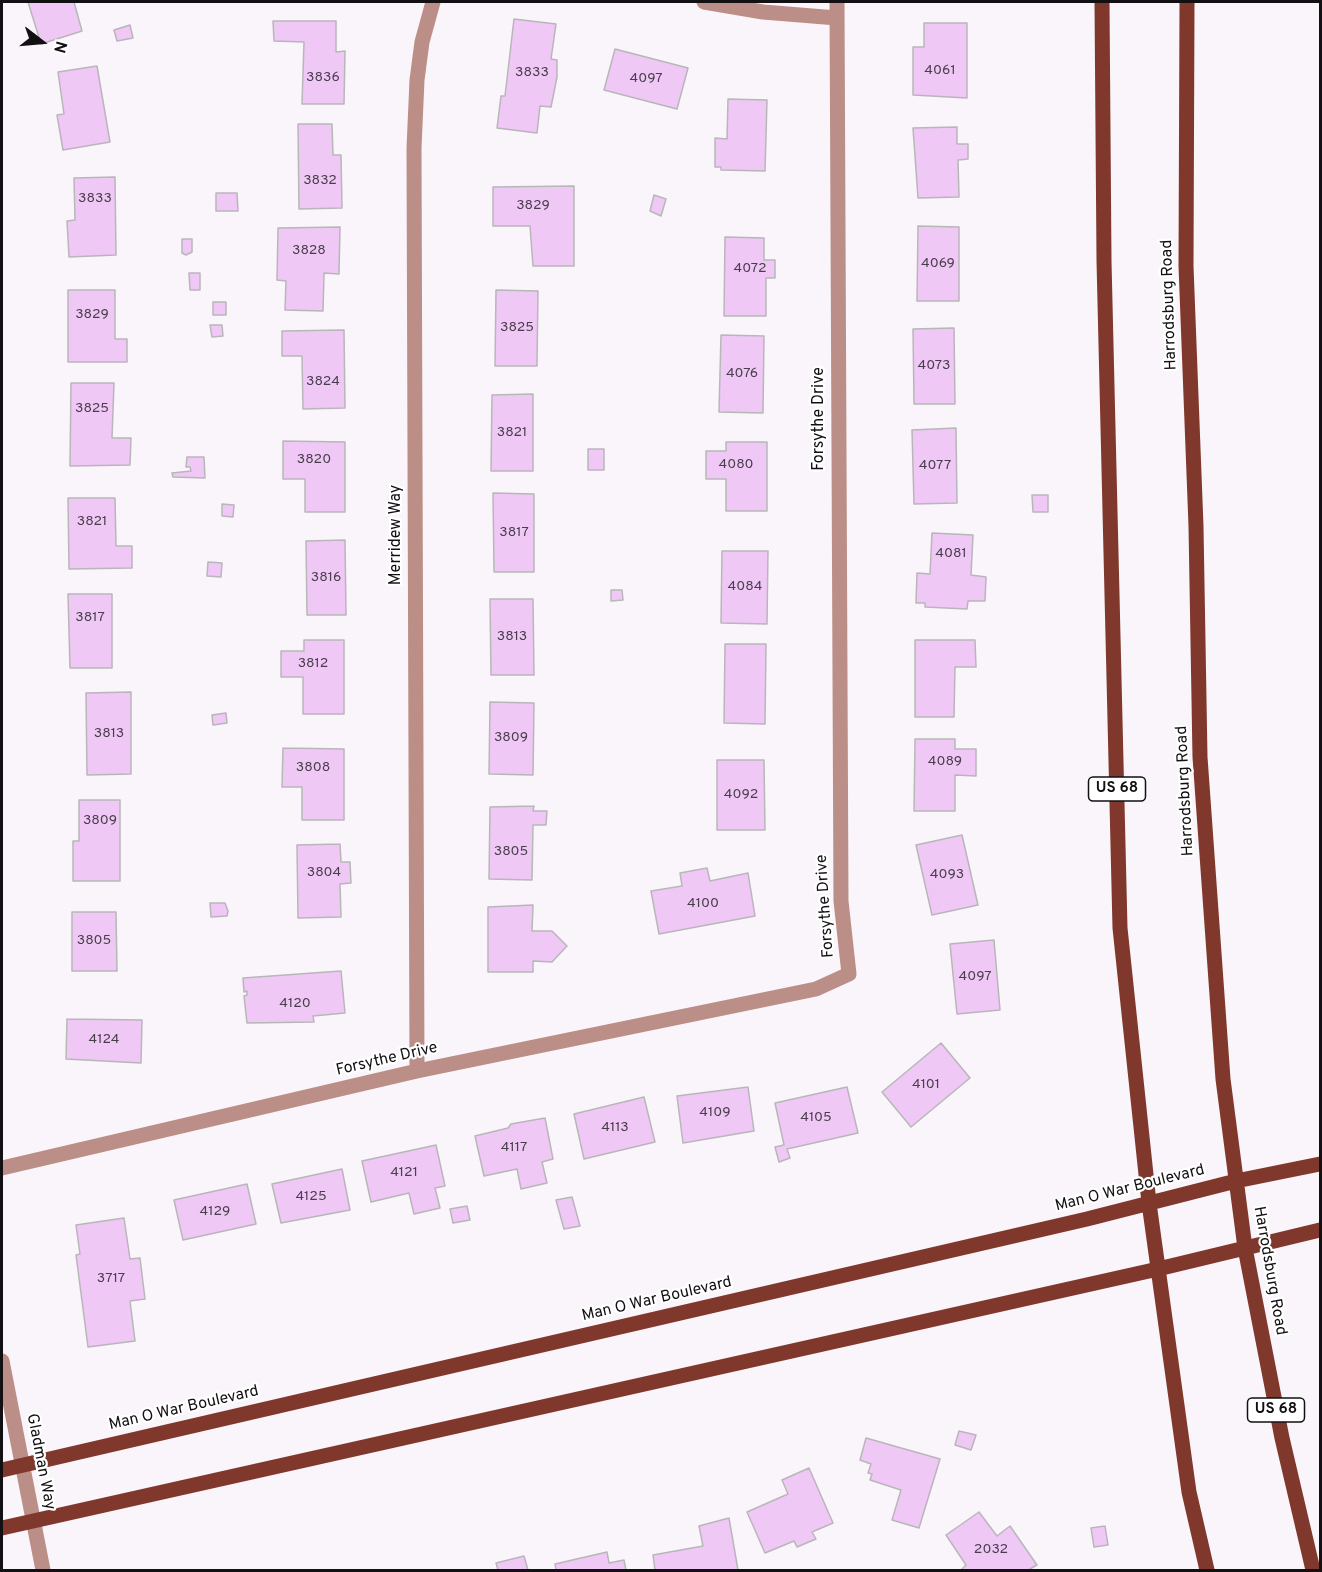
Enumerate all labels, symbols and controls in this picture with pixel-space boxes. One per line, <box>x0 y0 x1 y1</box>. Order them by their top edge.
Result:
north arrow <box>12 12 72 72</box>
text: N <box>48 39 71 55</box>
house number: 4061 <box>924 63 956 79</box>
house number: 3833 <box>515 65 549 81</box>
house number: 3836 <box>306 70 340 86</box>
house number: 4097 <box>630 71 662 87</box>
house number: 3832 <box>303 173 337 189</box>
house number: 3833 <box>78 191 112 207</box>
house number: 3829 <box>516 198 550 214</box>
street label: Harrodsburg Road <box>1158 239 1182 371</box>
house number: 3828 <box>292 243 326 259</box>
house number: 4069 <box>921 256 955 272</box>
house number: 4072 <box>734 261 766 277</box>
house number: 3829 <box>75 307 109 323</box>
house number: 3825 <box>500 320 534 336</box>
house number: 4073 <box>918 358 950 374</box>
house number: 4076 <box>726 366 758 382</box>
street label: Forsythe Drive <box>810 367 830 471</box>
house number: 3824 <box>306 374 340 390</box>
house number: 3825 <box>75 401 109 417</box>
house number: 3821 <box>497 425 527 441</box>
house number: 3820 <box>297 452 331 468</box>
house number: 4080 <box>718 457 754 473</box>
house number: 4077 <box>919 458 951 474</box>
street label: Merridew Way <box>387 485 407 585</box>
house number: 3821 <box>77 514 107 530</box>
house number: 3817 <box>499 525 529 541</box>
house number: 4081 <box>935 546 967 562</box>
house number: 3816 <box>311 570 341 586</box>
house number: 4084 <box>728 579 762 595</box>
house number: 3817 <box>75 610 105 626</box>
house number: 3813 <box>497 629 527 645</box>
house number: 3812 <box>298 656 328 672</box>
street label: Harrodsburg Road <box>1173 725 1199 857</box>
house number: 3813 <box>94 726 124 742</box>
house number: 3809 <box>494 730 528 746</box>
house number: 4089 <box>928 754 962 770</box>
house number: 3808 <box>296 760 330 776</box>
road number: US 68 <box>1088 777 1146 801</box>
house number: 4092 <box>724 787 758 803</box>
house number: 3809 <box>83 813 117 829</box>
house number: 3805 <box>494 844 528 860</box>
street label: Forsythe Drive <box>813 854 839 958</box>
house number: 3804 <box>307 865 341 881</box>
house number: 4093 <box>930 867 964 883</box>
house number: 4100 <box>687 896 719 912</box>
house number: 3805 <box>77 933 111 949</box>
house number: 4097 <box>959 969 991 985</box>
house number: 4120 <box>279 996 311 1012</box>
house number: 4124 <box>88 1032 120 1048</box>
street label: Forsythe Drive <box>334 1039 440 1081</box>
house number: 4101 <box>912 1077 940 1093</box>
house number: 4109 <box>699 1105 731 1121</box>
house number: 4105 <box>800 1110 832 1126</box>
house number: 4113 <box>601 1120 629 1136</box>
house number: 4117 <box>501 1140 527 1156</box>
street label: Man O War Boulevard <box>1053 1161 1207 1217</box>
house number: 4121 <box>390 1165 418 1181</box>
house number: 4125 <box>295 1189 327 1205</box>
house number: 4129 <box>200 1204 230 1220</box>
street label: Harrodsburg Road <box>1248 1205 1290 1337</box>
house number: 3717 <box>97 1271 125 1287</box>
street label: Man O War Boulevard <box>580 1273 734 1327</box>
street label: Man O War Boulevard <box>107 1382 261 1436</box>
road number: US 68 <box>1248 1398 1304 1422</box>
street label: Gladman Way <box>21 1412 59 1512</box>
house number: 2032 <box>974 1542 1008 1558</box>

